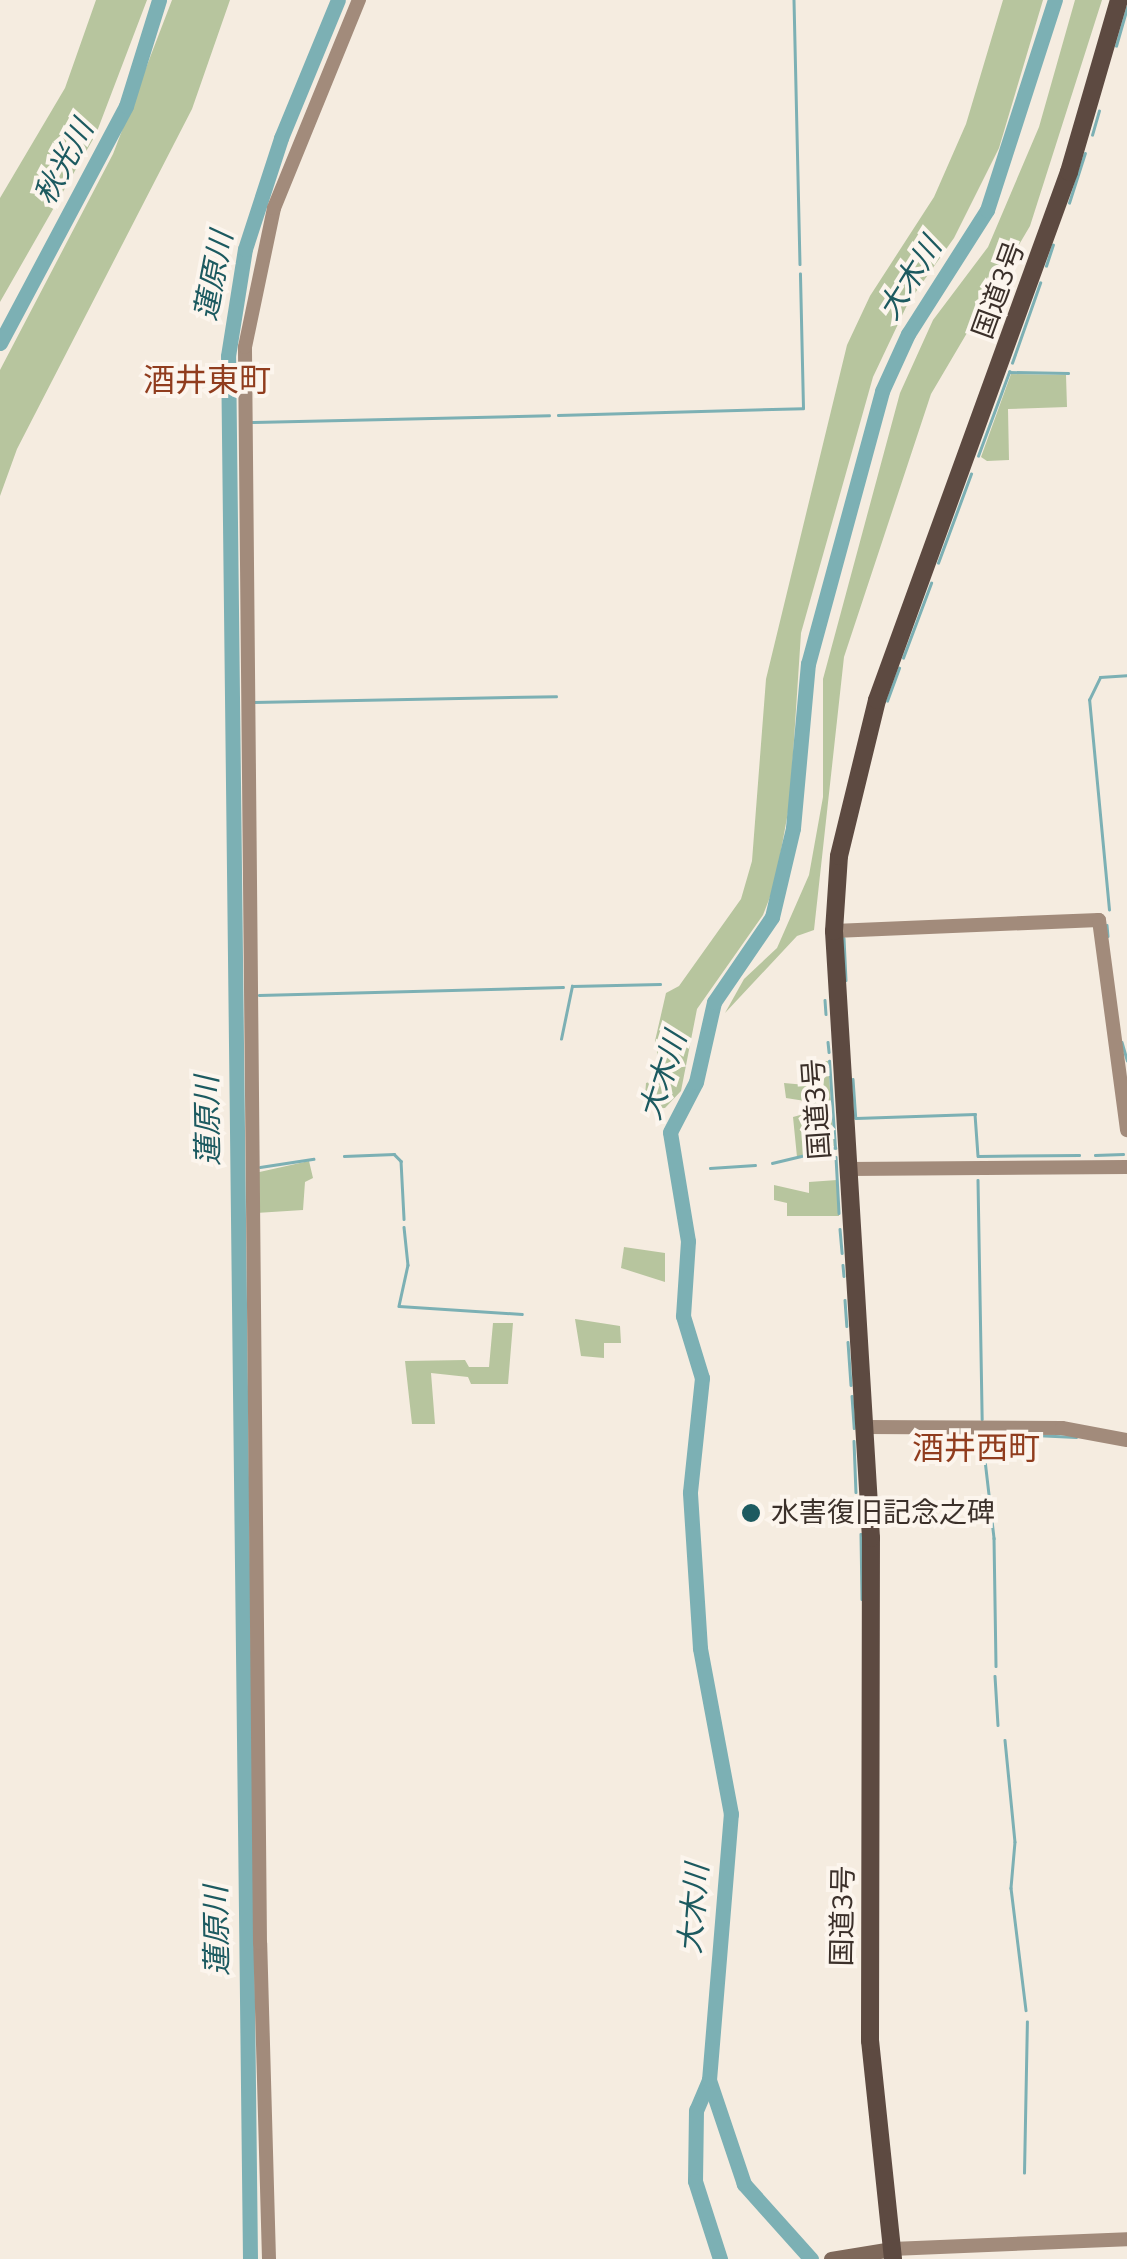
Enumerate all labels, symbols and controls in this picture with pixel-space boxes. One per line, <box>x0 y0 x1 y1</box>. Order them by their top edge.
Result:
water label: 秋光川 <box>28 115 102 211</box>
water label: 蓮原川 <box>189 228 241 324</box>
water label: 大木川 <box>872 231 950 327</box>
street label: 国道3号 <box>966 237 1032 343</box>
district label: 酒井東町 <box>143 362 271 400</box>
water label: 大木川 <box>633 1028 695 1124</box>
street label: 国道3号 <box>797 1058 837 1160</box>
water label: 蓮原川 <box>190 1076 228 1166</box>
district label: 酒井西町 <box>912 1430 1040 1468</box>
place label: 水害復旧記念之碑 <box>771 1496 995 1530</box>
marker: 水害復旧記念之碑 <box>740 1502 762 1524</box>
water label: 大木川 <box>673 1863 717 1955</box>
street label: 国道3号 <box>825 1865 861 1967</box>
water label: 蓮原川 <box>199 1886 237 1976</box>

